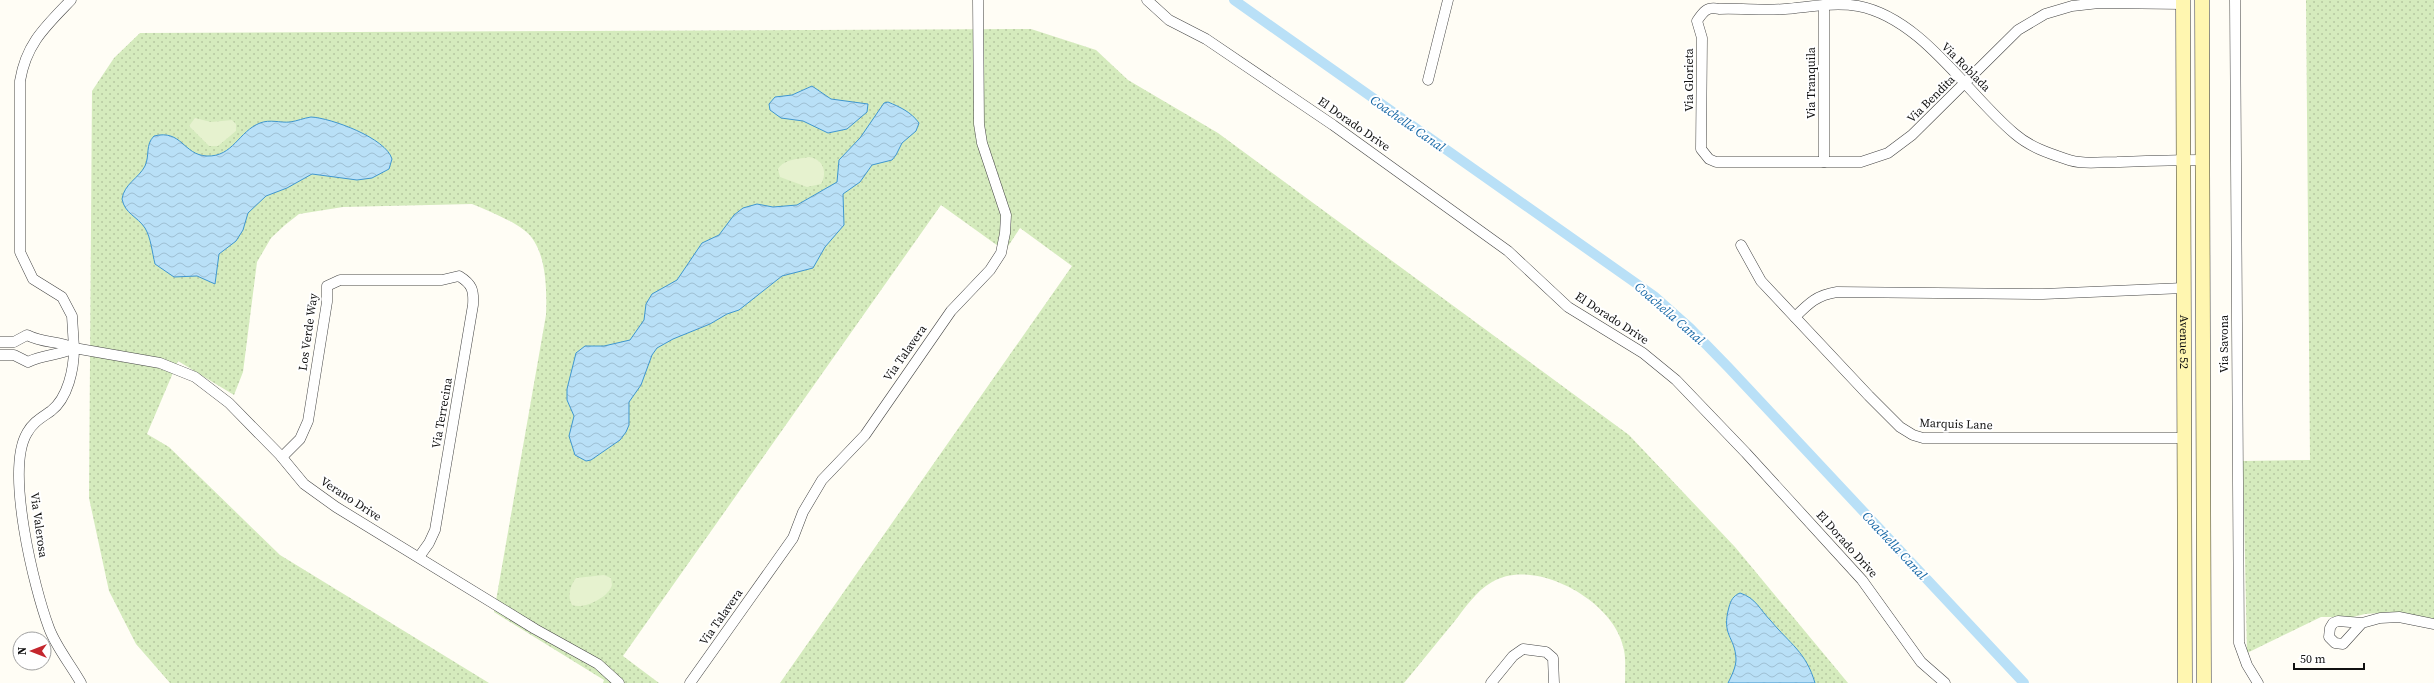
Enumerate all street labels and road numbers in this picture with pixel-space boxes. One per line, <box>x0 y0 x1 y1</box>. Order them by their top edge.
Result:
street label: Via Roblada <box>1938 39 1995 96</box>
street label: Via Tranquila <box>1803 46 1819 119</box>
street label: Via Glorieta <box>1681 47 1697 112</box>
street label: Via Bendita <box>1904 71 1959 126</box>
street label: El Dorado Drive <box>1315 93 1393 155</box>
street label: El Dorado Drive <box>1572 288 1652 348</box>
street label: Los Verde Way <box>295 291 321 372</box>
street label: Via Savona <box>2216 314 2232 373</box>
street label: Avenue 52 <box>2176 315 2192 369</box>
street label: Via Talavera <box>880 321 931 384</box>
street label: Via Terrecina <box>428 376 456 450</box>
street label: Marquis Lane <box>1919 415 1993 433</box>
street label: Verano Drive <box>317 473 385 525</box>
street label: Via Valerosa <box>27 491 52 559</box>
street label: El Dorado Drive <box>1813 507 1881 581</box>
street label: Via Talavera <box>696 585 747 648</box>

